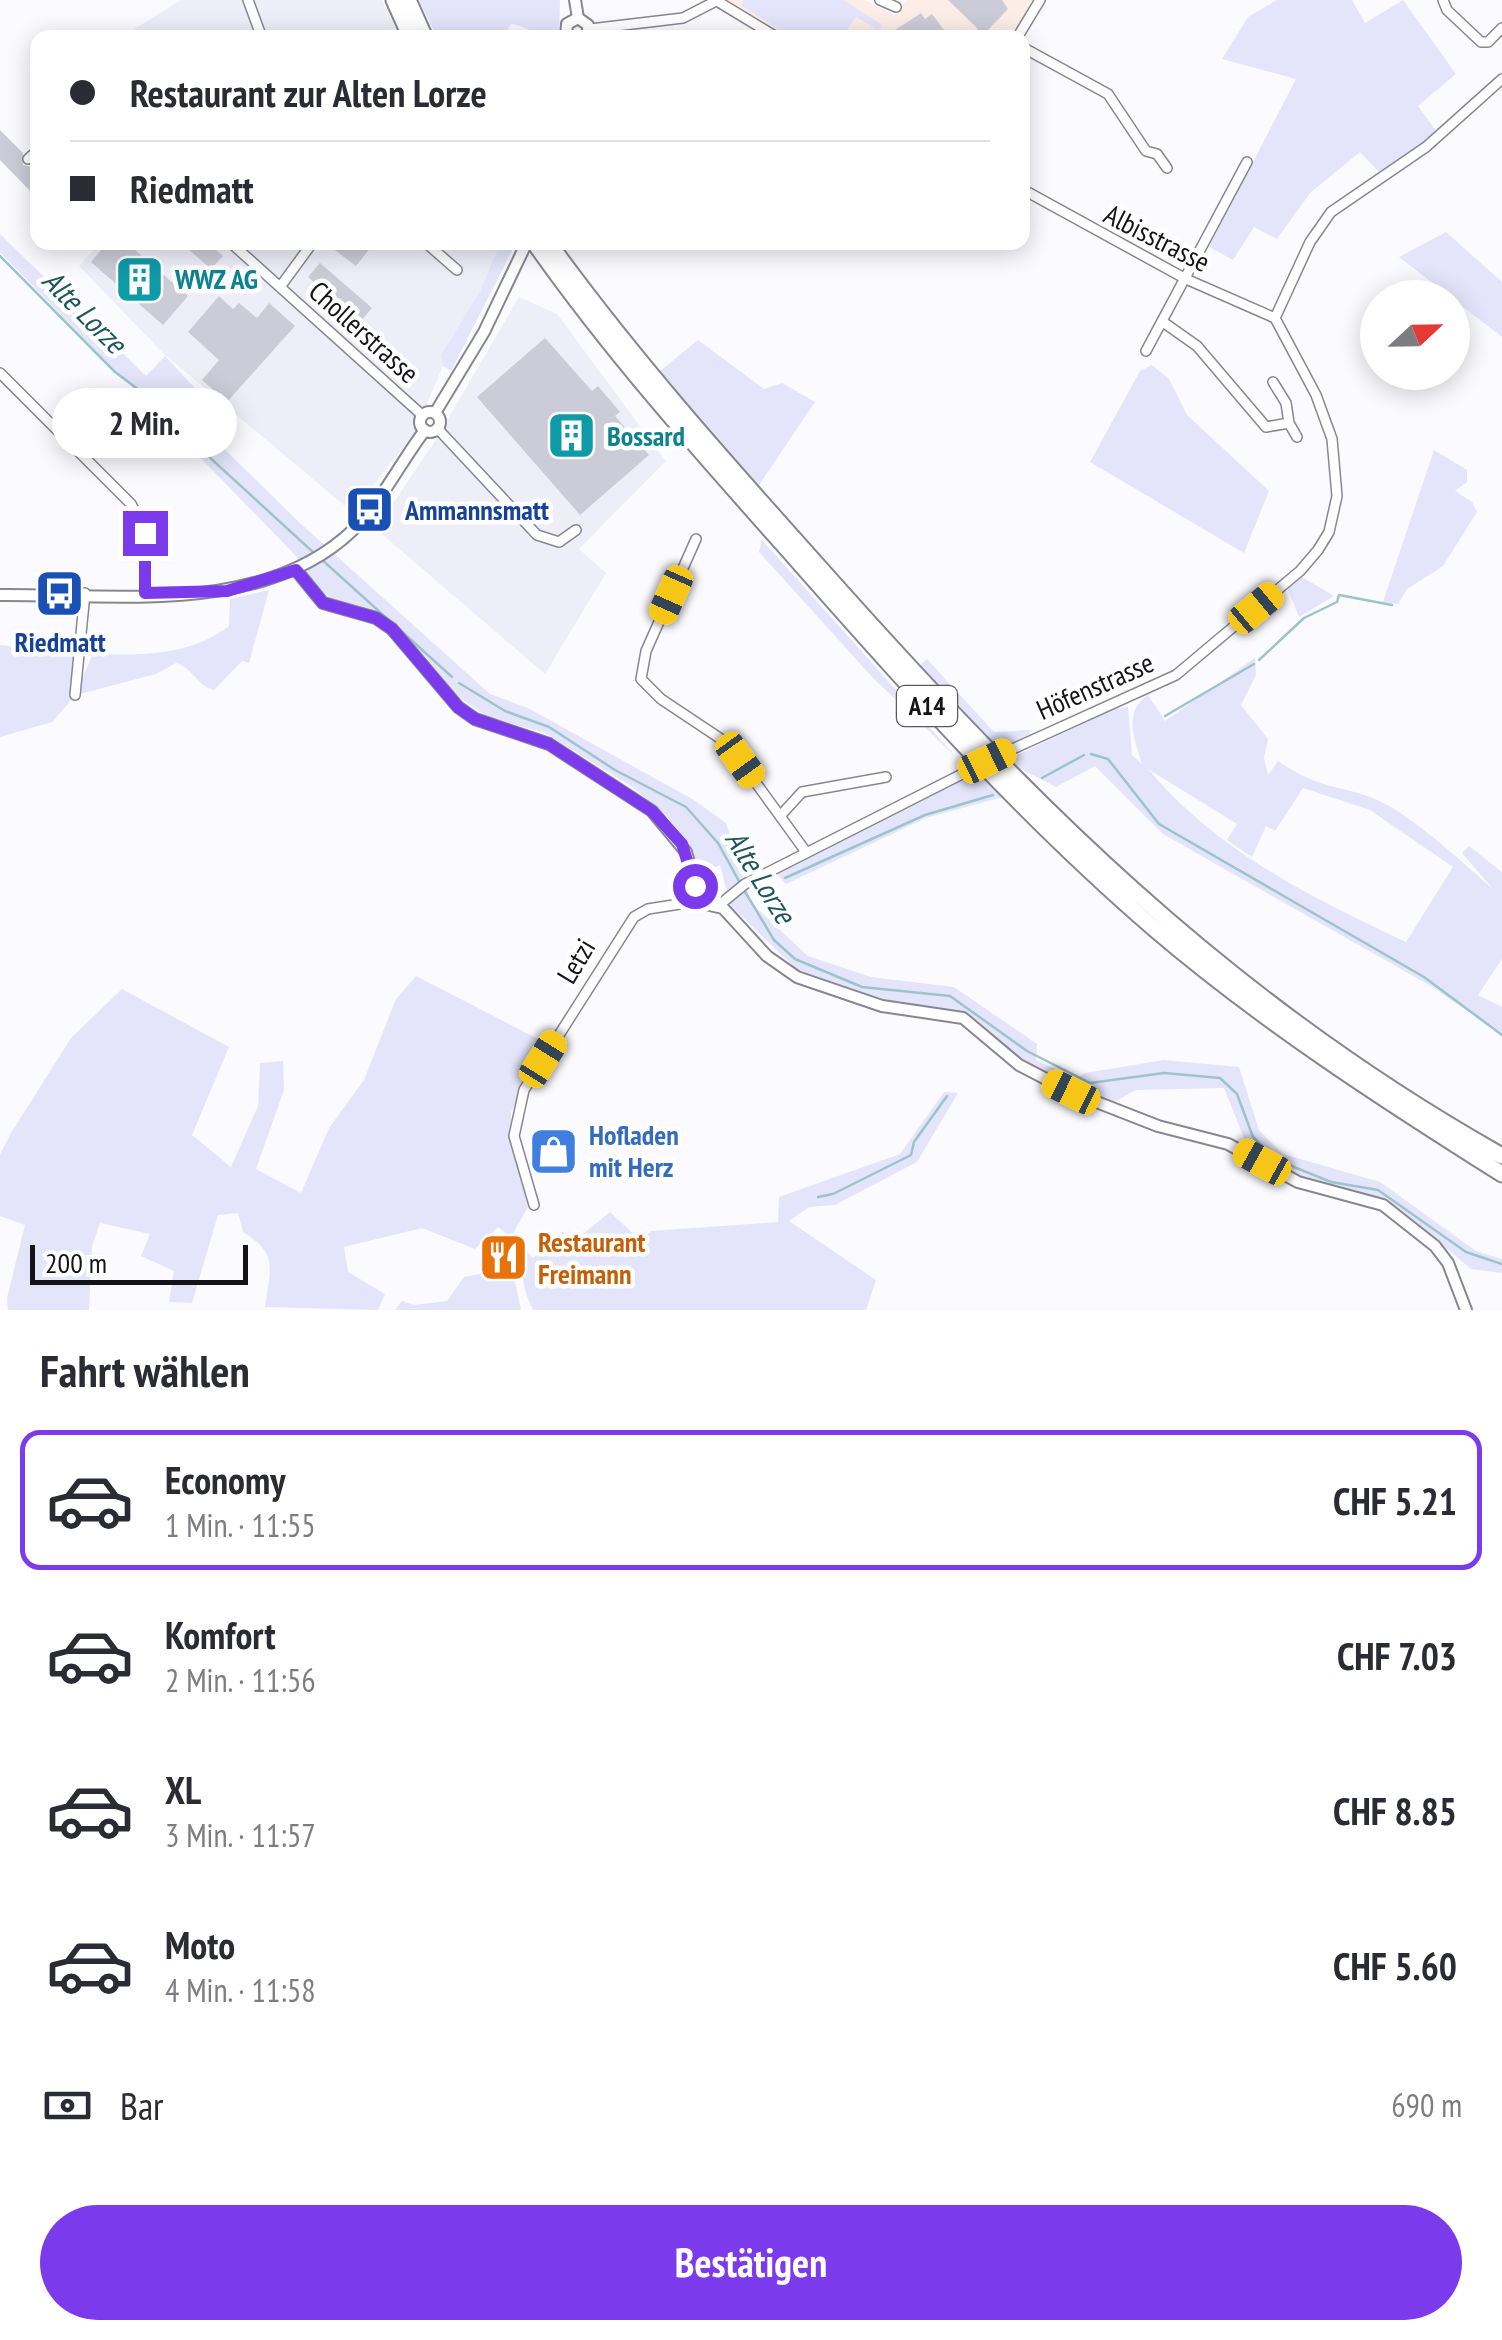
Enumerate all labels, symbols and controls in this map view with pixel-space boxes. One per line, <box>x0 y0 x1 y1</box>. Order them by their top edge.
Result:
text: Restaurant zur Alten Lorze <box>130 68 487 117</box>
text: Riedmatt <box>130 164 254 213</box>
street label: Albisstrasse <box>1098 195 1216 280</box>
building icon: WWZ AG <box>114 253 166 305</box>
place label: WWZ AG <box>174 260 258 297</box>
water label: Alte Lorze <box>35 261 136 362</box>
street label: Chollerstrasse <box>301 272 427 391</box>
north arrow <box>1360 280 1470 390</box>
map controls <box>1360 280 1470 390</box>
callout: 2 Min. <box>52 388 238 458</box>
text: 2 Min. <box>109 402 180 444</box>
building icon: Bossard <box>546 410 598 462</box>
place label: Bossard <box>607 417 685 454</box>
bus stop icon: Ammannsmatt <box>344 484 396 536</box>
place label: Ammannsmatt <box>404 491 549 528</box>
route end <box>123 511 168 556</box>
car <box>645 561 697 629</box>
bus stop icon: Riedmatt <box>34 568 86 620</box>
car <box>1223 577 1289 639</box>
place label: Riedmatt <box>14 623 106 660</box>
street label: Höfenstrasse <box>1031 643 1159 728</box>
road number: A14 <box>897 686 957 726</box>
car <box>710 727 770 793</box>
car <box>953 734 1021 788</box>
water label: Alte Lorze <box>717 822 806 932</box>
route start <box>673 864 718 909</box>
street label: Letzi <box>548 932 603 990</box>
car <box>514 1026 572 1092</box>
car <box>1037 1065 1105 1119</box>
place label: Hofladen mit Herz <box>589 1116 679 1185</box>
shop icon: Hofladen mit Herz <box>528 1125 580 1177</box>
car <box>1228 1134 1296 1190</box>
place label: Restaurant Freimann <box>538 1223 645 1292</box>
restaurant icon: Restaurant Freimann <box>477 1232 529 1284</box>
scale bar <box>30 1240 248 1284</box>
text: 200 m <box>45 1244 107 1281</box>
text: Fahrt wählen <box>40 1341 250 1399</box>
icon: car <box>45 1455 135 1545</box>
text: Economy <box>165 1455 285 1504</box>
text: CHF 5.21 <box>1333 1476 1457 1525</box>
text: 1 Min. · 11:55 <box>165 1504 316 1546</box>
icon: car <box>45 1610 135 1700</box>
text: Komfort <box>165 1610 276 1659</box>
text: CHF 7.03 <box>1337 1631 1457 1680</box>
text: 2 Min. · 11:56 <box>165 1659 316 1701</box>
icon: car <box>45 1765 135 1855</box>
text: XL <box>165 1765 201 1814</box>
text: CHF 8.85 <box>1333 1786 1457 1835</box>
text: 3 Min. · 11:57 <box>165 1814 316 1856</box>
icon: car <box>45 1920 135 2010</box>
text: Moto <box>165 1920 235 1969</box>
text: CHF 5.60 <box>1333 1941 1457 1990</box>
text: 4 Min. · 11:58 <box>165 1969 316 2011</box>
icon: cash <box>40 2078 95 2133</box>
text: Bar <box>120 2081 164 2130</box>
text: 690 m <box>1391 2084 1462 2126</box>
button: Bestätigen <box>40 2205 1462 2320</box>

